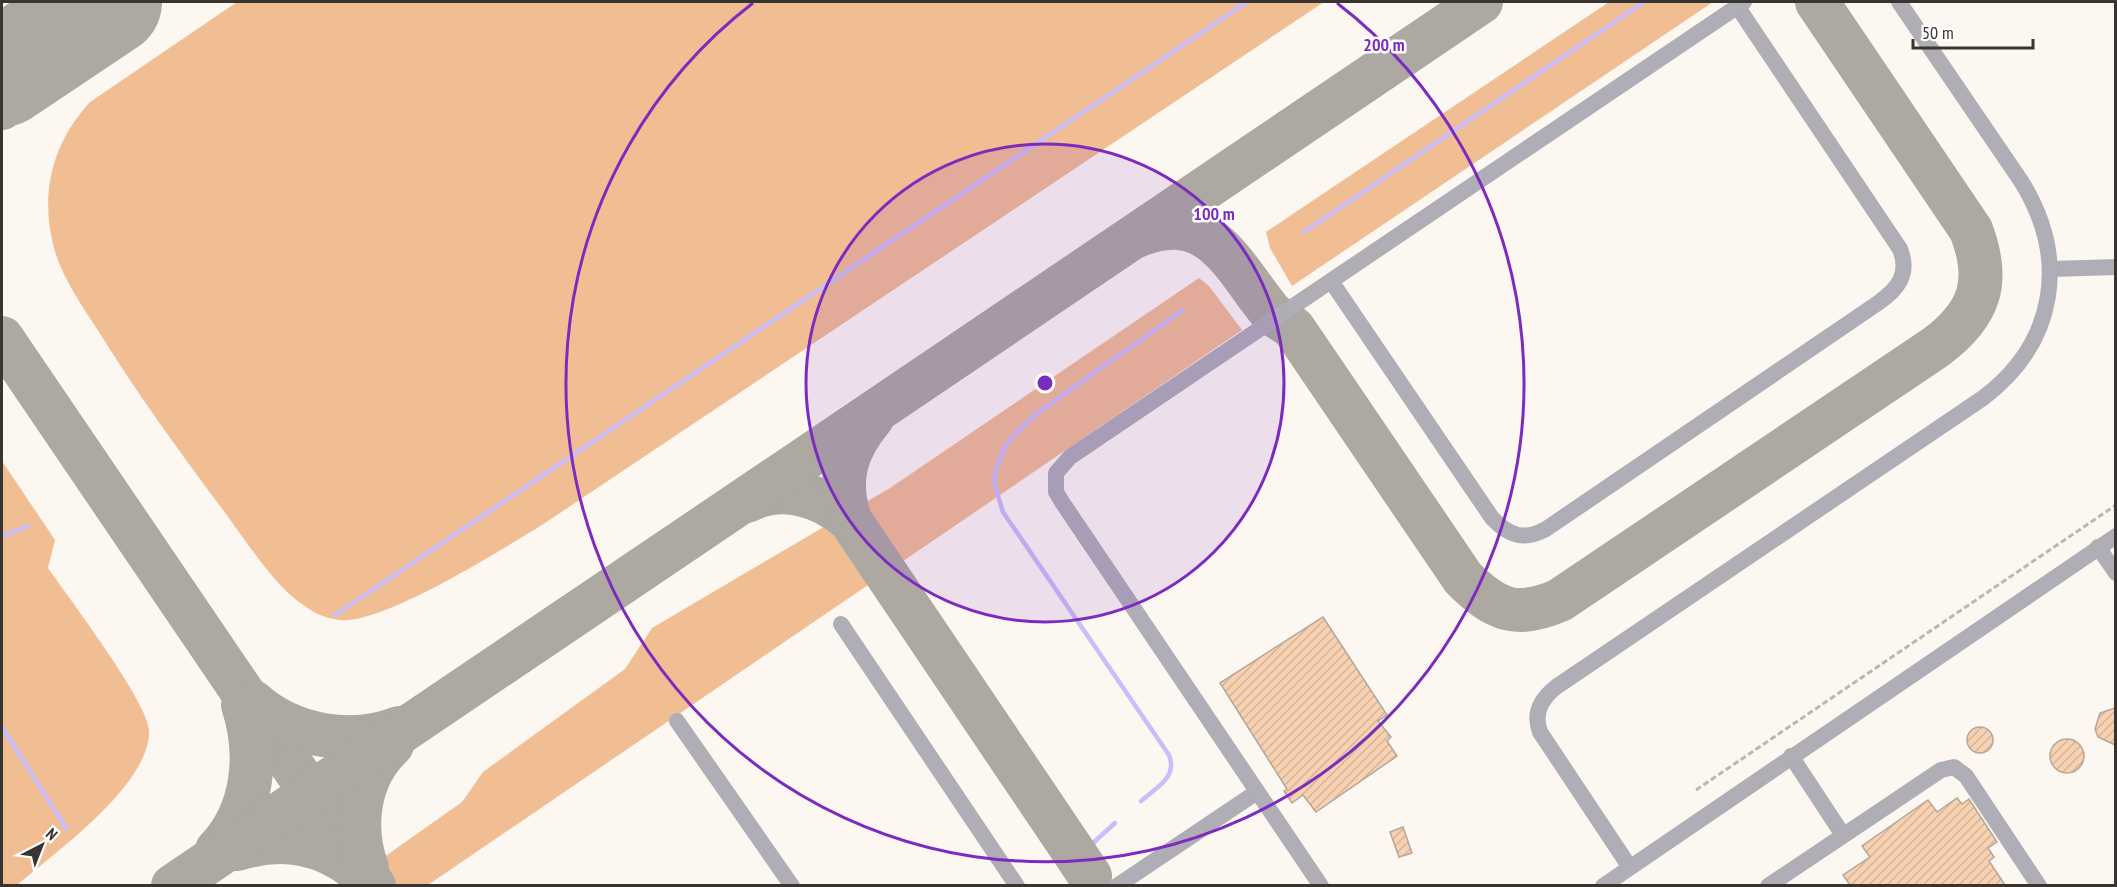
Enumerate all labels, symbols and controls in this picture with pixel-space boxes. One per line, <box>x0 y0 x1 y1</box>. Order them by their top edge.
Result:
scale bar <box>1913 12 2033 50</box>
text: 50 m <box>1922 21 1954 44</box>
text: 200 m <box>1363 33 1405 56</box>
text: 100 m <box>1193 202 1235 225</box>
centre of rings <box>1035 373 1055 393</box>
north arrow <box>12 815 72 875</box>
text: N <box>42 824 62 844</box>

